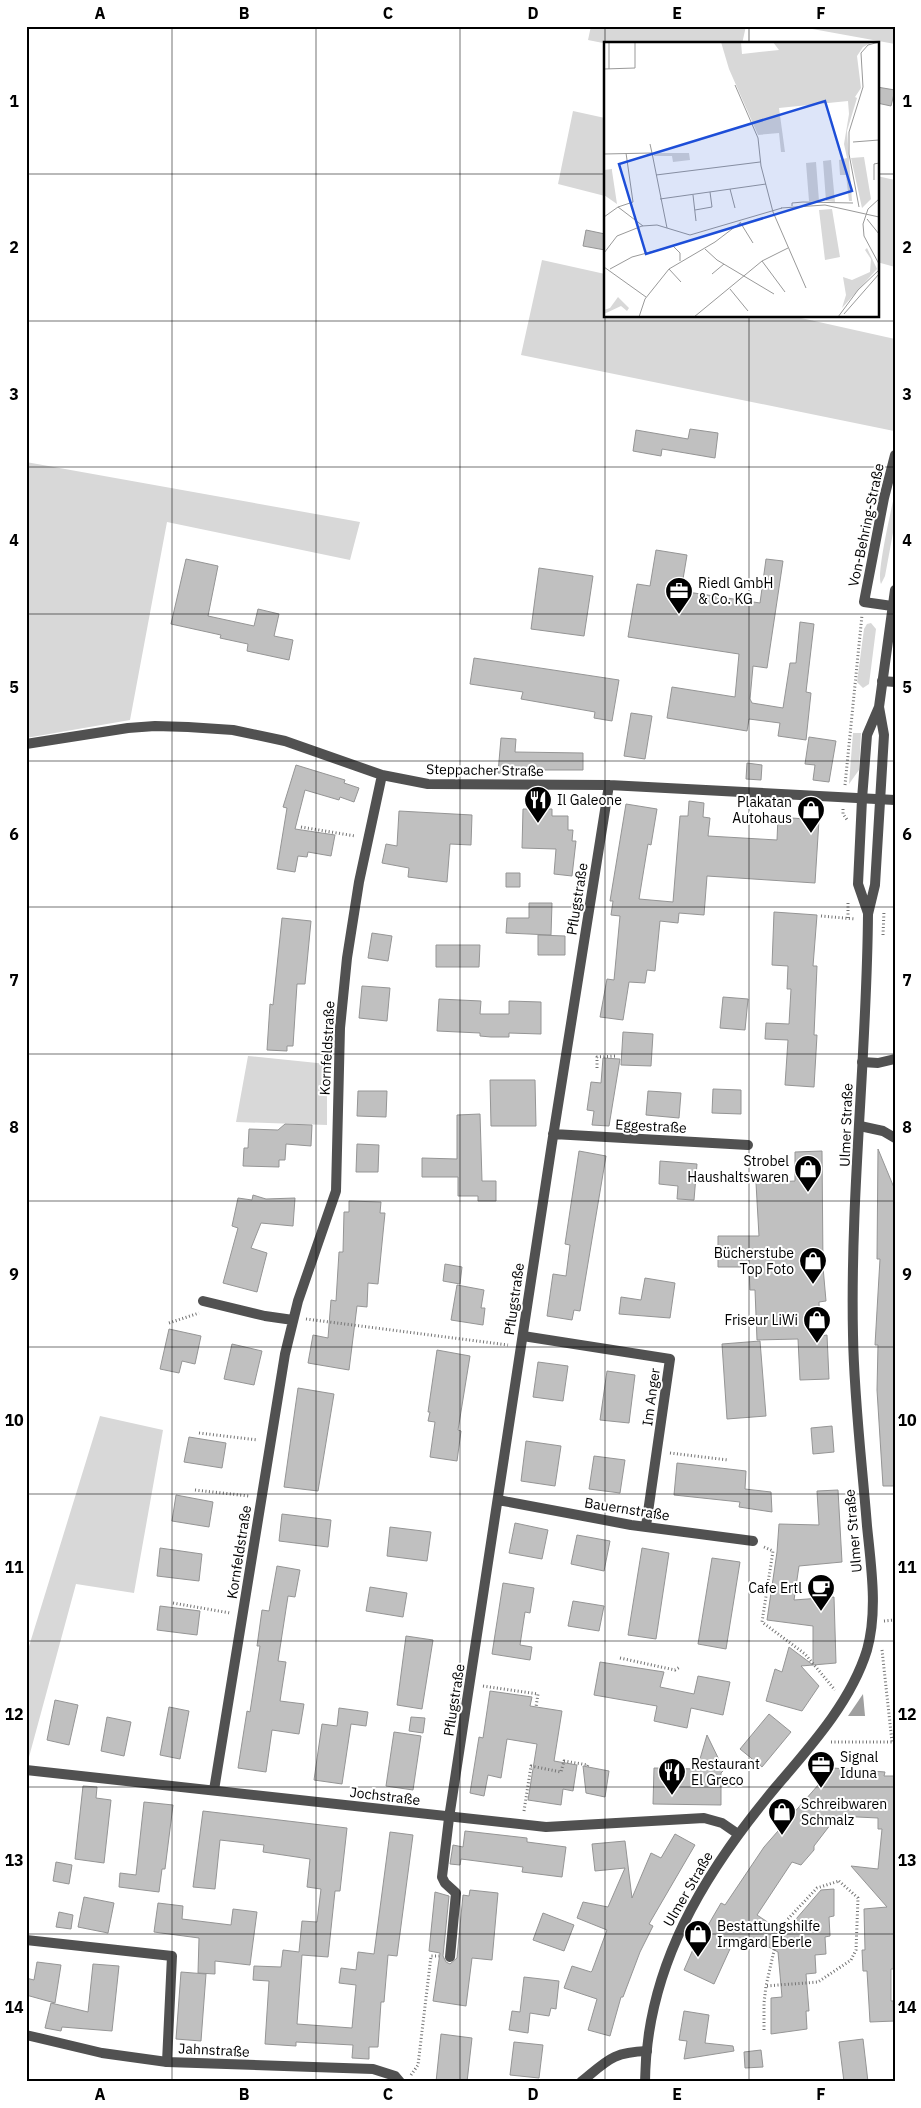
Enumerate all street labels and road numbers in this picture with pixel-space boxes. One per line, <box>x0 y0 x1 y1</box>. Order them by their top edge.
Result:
street label: Von-Behring-Straße <box>844 461 888 588</box>
street label: Steppacher Straße <box>426 760 544 780</box>
street label: Pflugstraße <box>562 861 592 936</box>
street label: Kornfeldstraße <box>316 1000 338 1096</box>
street label: Ulmer Straße <box>836 1082 856 1167</box>
street label: Eggestraße <box>615 1115 687 1137</box>
street label: Pflugstraße <box>500 1261 528 1336</box>
street label: Im Anger <box>638 1367 664 1427</box>
street label: Ulmer Straße <box>840 1488 866 1574</box>
street label: Bauernstraße <box>583 1493 671 1525</box>
street label: Kornfeldstraße <box>223 1504 255 1600</box>
street label: Pflugstraße <box>439 1662 469 1737</box>
street label: Jochstraße <box>349 1783 422 1809</box>
street label: Ulmer Straße <box>659 1848 717 1930</box>
street label: Jahnstraße <box>178 2039 250 2061</box>

